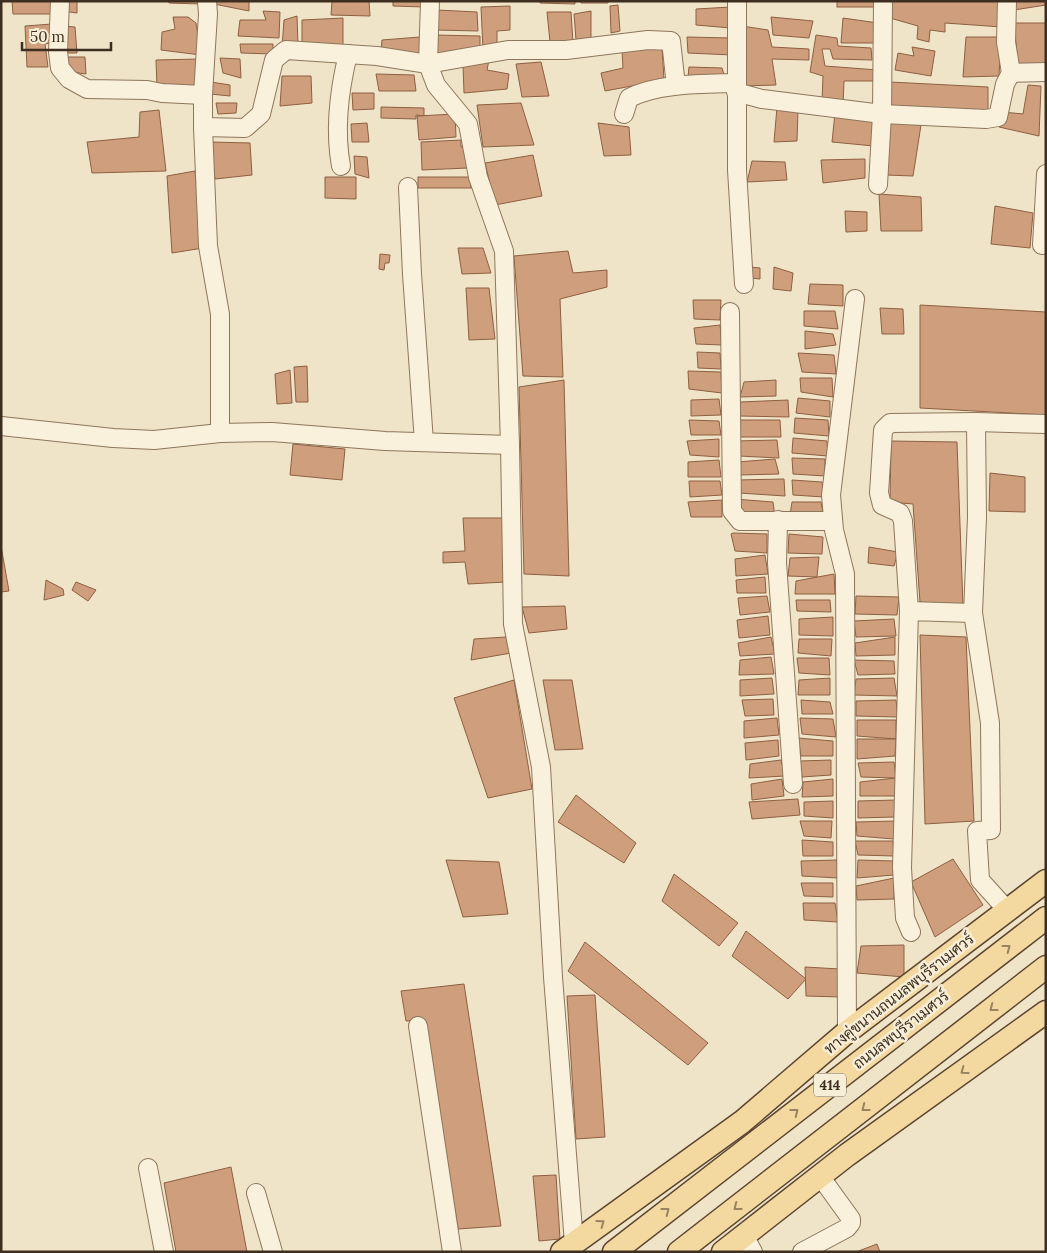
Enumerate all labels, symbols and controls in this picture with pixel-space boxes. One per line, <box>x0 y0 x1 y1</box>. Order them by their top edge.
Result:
scale bar <box>22 20 111 52</box>
text: 50 m <box>30 27 65 46</box>
street label: ทางคู่ขนานถนนลพบุรีราเมศวร์ <box>821 930 977 1058</box>
one-way arrow <box>1001 946 1010 954</box>
street label: ถนนลพบุรีราเมศวร์ <box>850 987 952 1073</box>
one-way arrow <box>990 1002 999 1011</box>
one-way arrow <box>960 1065 969 1074</box>
road number: 414 <box>814 1074 846 1096</box>
one-way arrow <box>862 1102 871 1110</box>
one-way arrow <box>789 1109 798 1117</box>
one-way arrow <box>734 1202 743 1210</box>
one-way arrow <box>660 1209 669 1217</box>
one-way arrow <box>596 1220 605 1229</box>

